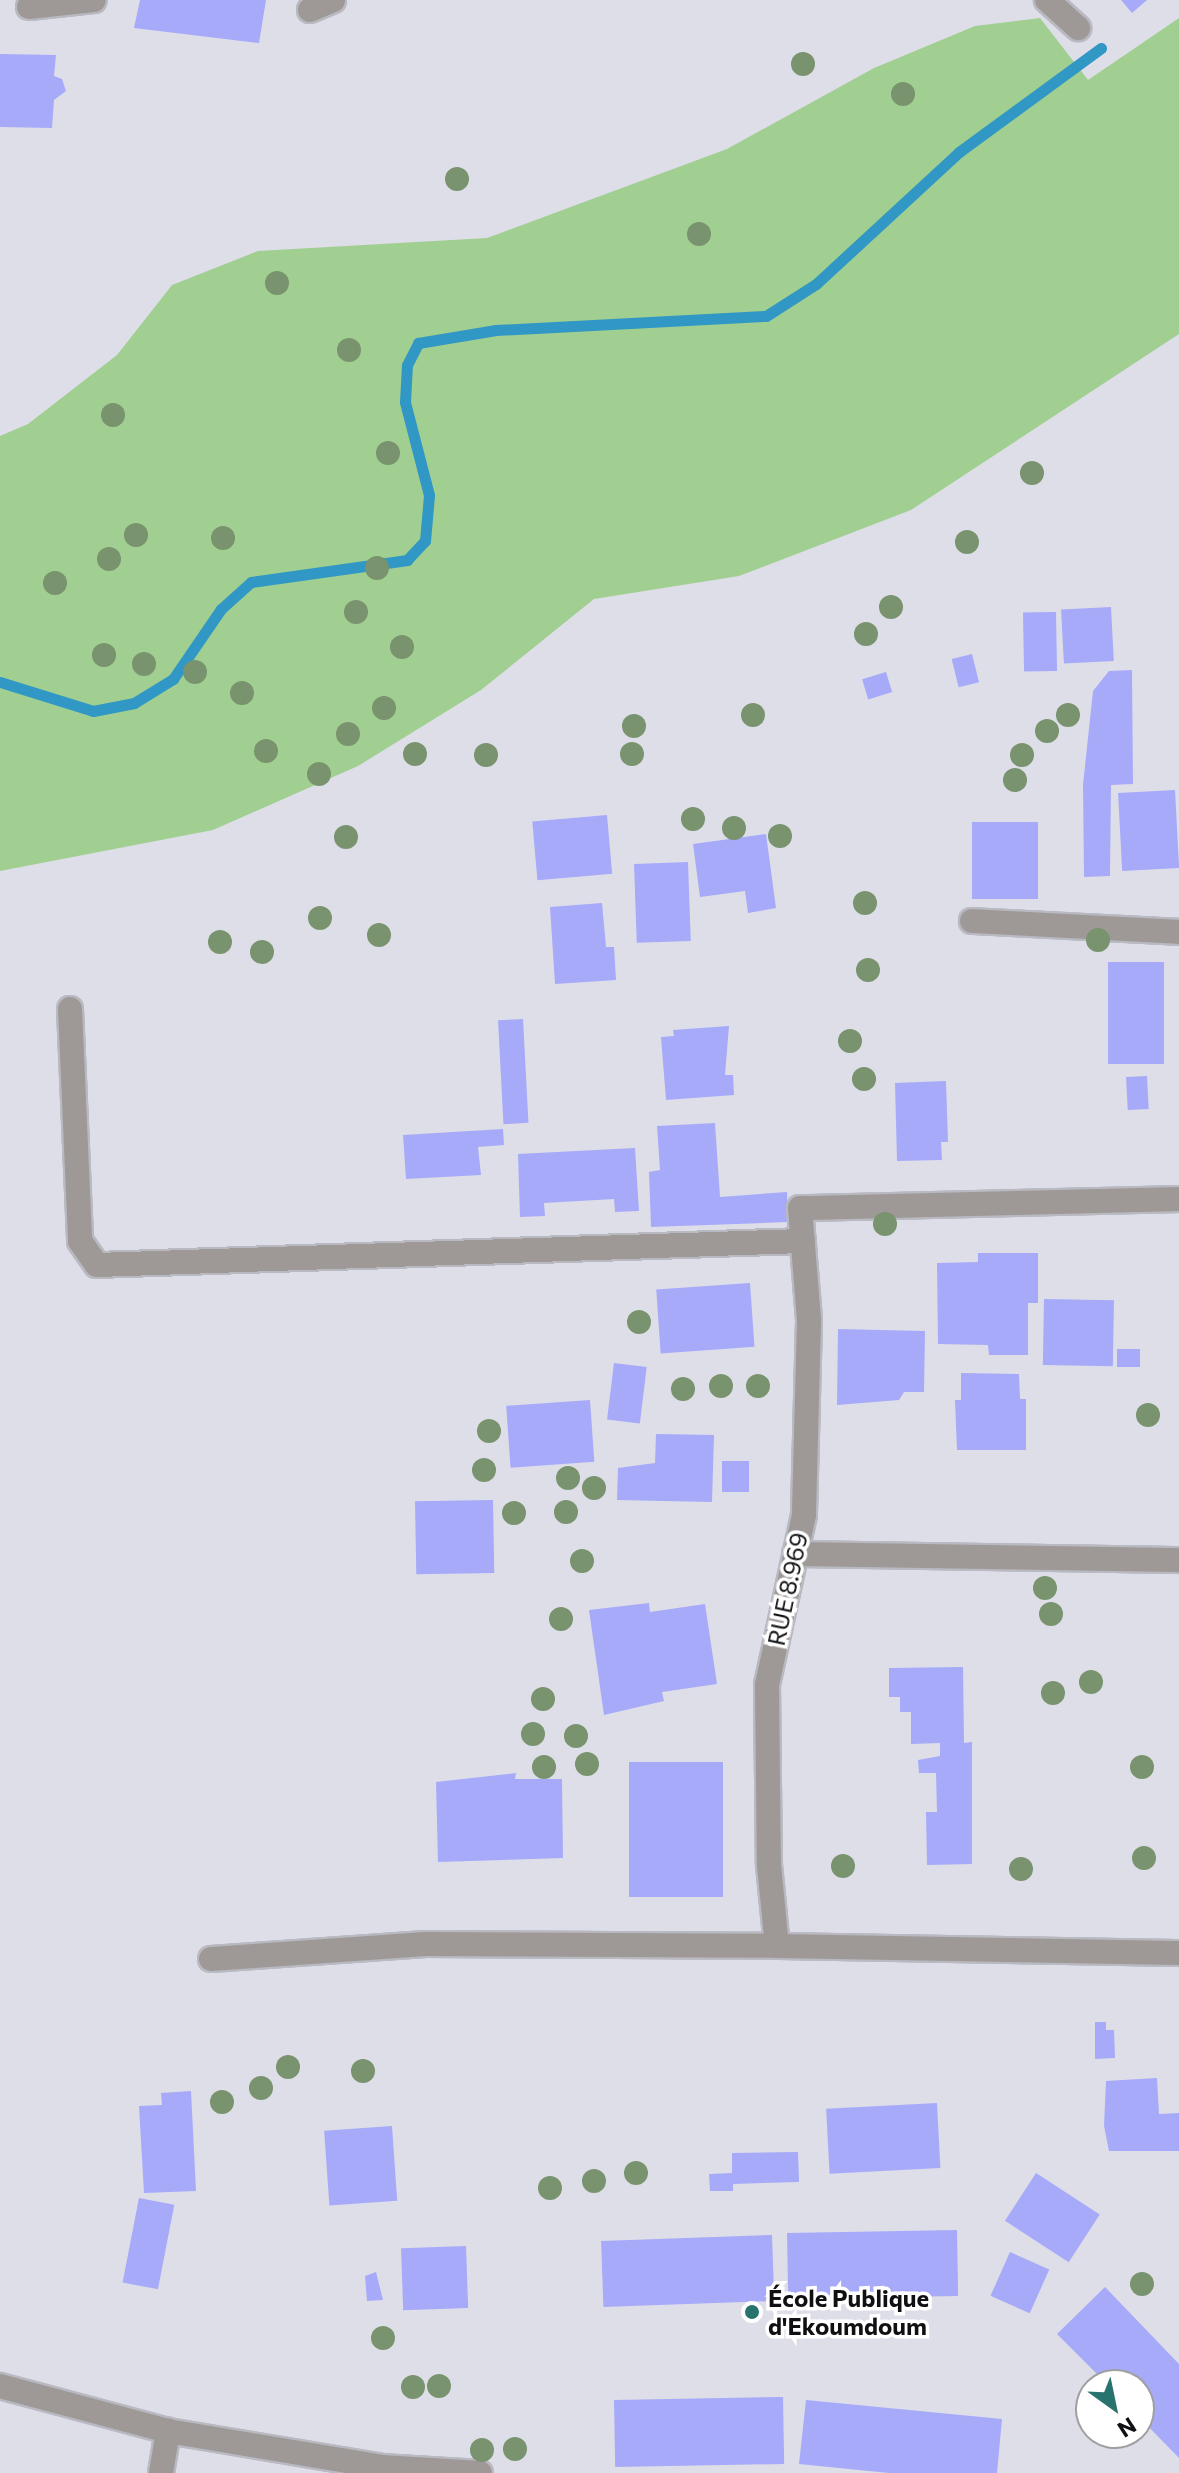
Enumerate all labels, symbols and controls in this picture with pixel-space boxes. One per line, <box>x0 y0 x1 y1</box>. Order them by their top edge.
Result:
street label: RUE 8.969 <box>761 1530 813 1648</box>
place label: École Publique d'Ekoumdoum <box>768 2284 929 2340</box>
marker: École Publique d'Ekoumdoum <box>743 2303 761 2321</box>
north arrow <box>1075 2369 1155 2449</box>
text: N <box>1113 2412 1142 2444</box>

